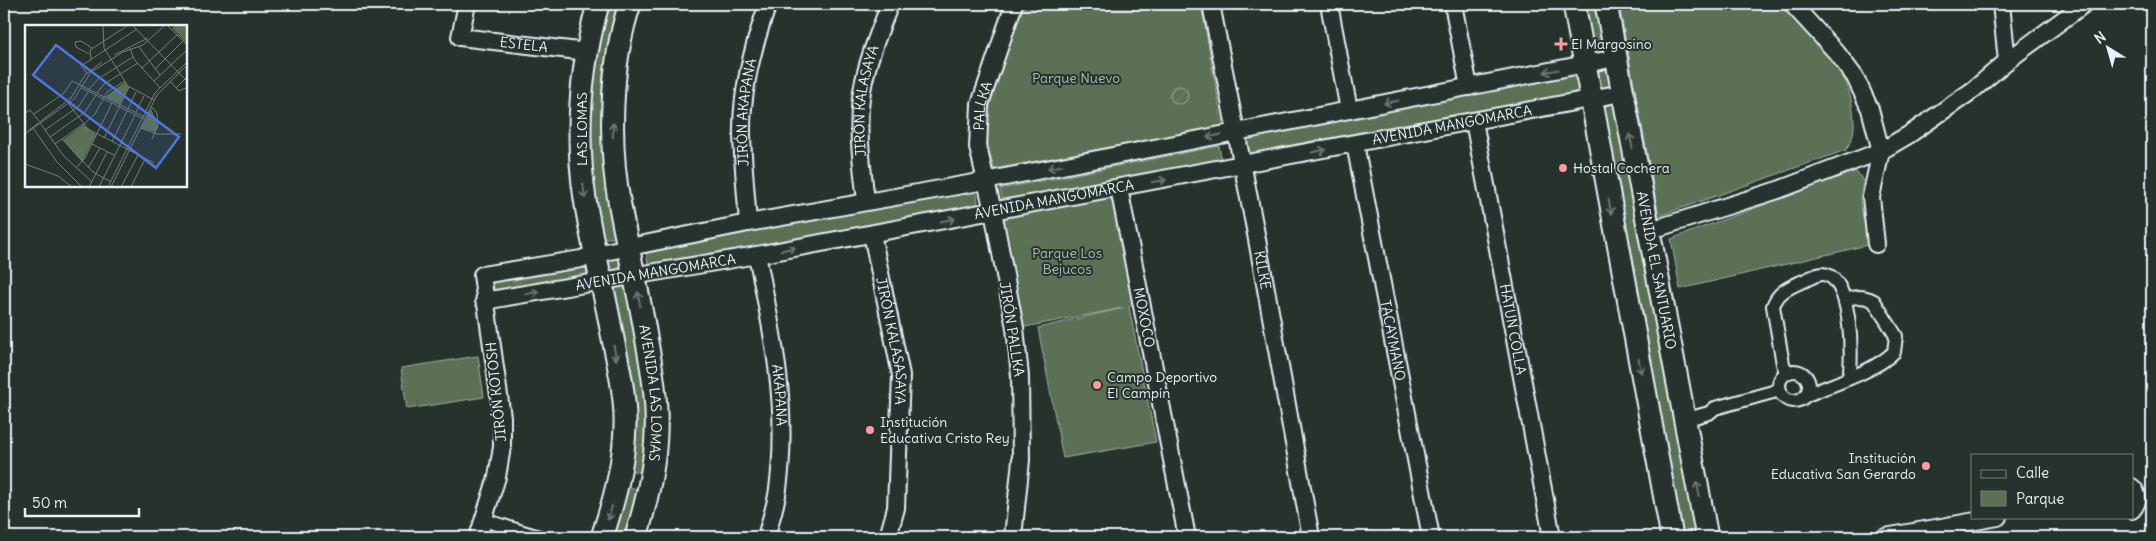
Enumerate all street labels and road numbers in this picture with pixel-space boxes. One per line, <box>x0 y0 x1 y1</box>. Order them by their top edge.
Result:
street label: ESTELA <box>499 33 549 56</box>
street label: JIRÓN KALASAYA <box>850 43 883 157</box>
street label: JIRÓN AKAPANA <box>733 57 760 167</box>
street label: PALLKA <box>970 79 996 131</box>
street label: LAS LOMAS <box>573 92 591 166</box>
street label: AVENIDA MANGOMARCA <box>1371 101 1533 149</box>
street label: AVENIDA MANGOMARCA <box>973 176 1135 223</box>
street label: AVENIDA EL SANTUARIO <box>1633 190 1680 351</box>
street label: KILKE <box>1250 249 1275 291</box>
street label: AVENIDA MANGOMARCA <box>574 250 737 294</box>
street label: JIRÓN KALASASAYA <box>872 275 910 405</box>
street label: JIRÓN PALLKA <box>996 280 1028 378</box>
street label: HATUN COLLA <box>1496 282 1530 376</box>
street label: MOXOCO <box>1130 286 1159 349</box>
street label: TACAYMANO <box>1376 298 1410 382</box>
street label: AVENIDA LAS LOMAS <box>635 323 665 462</box>
street label: JIRÓN KOTOSH <box>482 341 510 443</box>
street label: AKAPANA <box>768 363 791 426</box>

